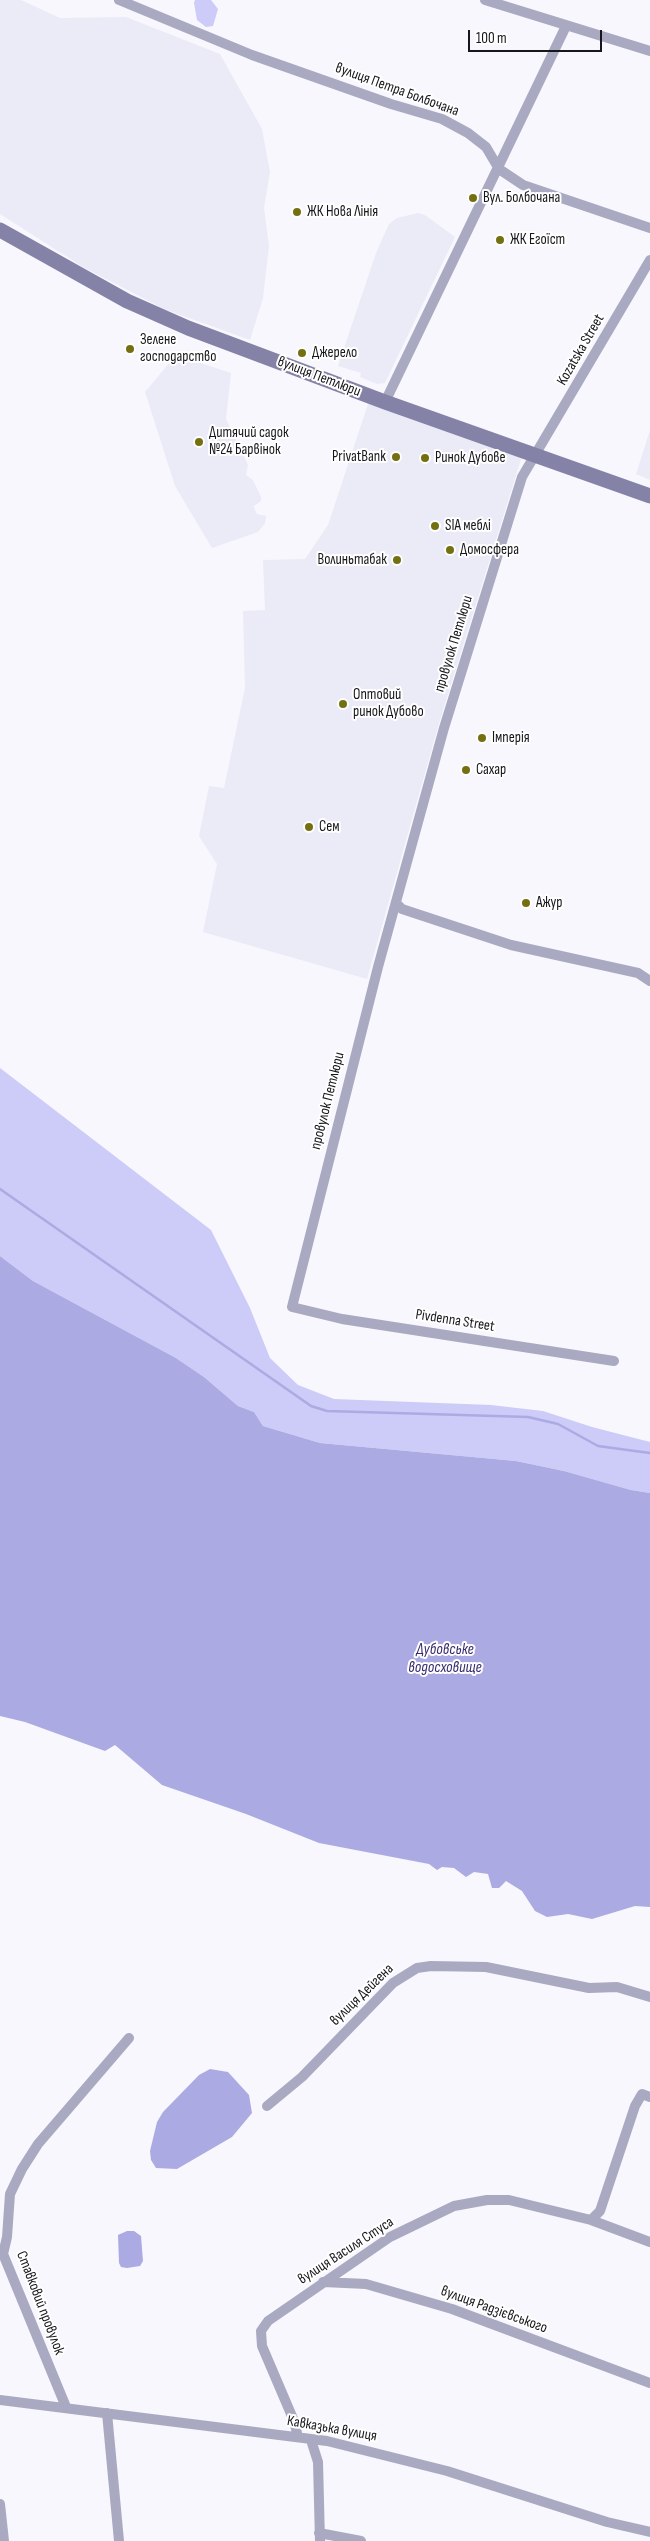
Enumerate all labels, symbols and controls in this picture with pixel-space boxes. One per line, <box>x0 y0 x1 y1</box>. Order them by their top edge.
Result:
scale bar <box>470 20 604 52</box>
text: 100 m <box>476 29 507 48</box>
street label: вулиця Петра Болбочана <box>333 59 461 121</box>
place label: Вул. Болбочана <box>483 189 560 207</box>
marker: Вул. Болбочана <box>467 192 479 204</box>
place label: ЖК Нова Лінія <box>307 203 378 221</box>
marker: ЖК Нова Лінія <box>291 206 303 218</box>
place label: ЖК Егоїст <box>510 231 565 249</box>
marker: ЖК Егоїст <box>494 234 506 246</box>
street label: Kozatska Street <box>553 311 609 389</box>
place label: Зелене господарство <box>140 331 216 366</box>
marker: Зелене господарство <box>124 343 136 355</box>
place label: Джерело <box>312 344 357 362</box>
marker: Джерело <box>296 347 308 359</box>
street label: вулиця Петлюри <box>275 353 363 401</box>
place label: Дитячий садок №24 Барвінок <box>209 424 289 459</box>
marker: Дитячий садок №24 Барвінок <box>193 436 205 448</box>
place label: PrivatBank <box>332 448 386 466</box>
place label: Ринок Дубове <box>435 449 506 467</box>
marker: PrivatBank <box>390 451 402 463</box>
marker: Ринок Дубове <box>419 452 431 464</box>
place label: SIA меблі <box>445 517 491 535</box>
marker: SIA меблі <box>429 520 441 532</box>
place label: Домосфера <box>460 541 519 559</box>
marker: Домосфера <box>444 544 456 556</box>
place label: Волиньтабак <box>317 551 387 569</box>
marker: Волиньтабак <box>391 554 403 566</box>
street label: провулок Петлюри <box>431 594 477 694</box>
place label: Оптовий ринок Дубово <box>353 686 424 721</box>
marker: Оптовий ринок Дубово <box>337 698 349 710</box>
place label: Імперія <box>492 729 530 747</box>
marker: Імперія <box>476 732 488 744</box>
place label: Сахар <box>476 761 506 779</box>
marker: Сахар <box>460 764 472 776</box>
place label: Сем <box>319 818 339 836</box>
marker: Сем <box>303 821 315 833</box>
place label: Ажур <box>536 894 563 912</box>
marker: Ажур <box>520 897 532 909</box>
street label: провулок Петлюри <box>307 1050 349 1152</box>
street label: Pivdenna Street <box>414 1306 496 1336</box>
water label: Дубовське водосховище <box>408 1640 482 1678</box>
street label: вулиця Дейгена <box>327 1960 397 2030</box>
street label: вулиця Василя Стуса <box>295 2213 397 2289</box>
street label: Ставковий провулок <box>12 2249 68 2357</box>
street label: вулиця Радзієвського <box>438 2282 550 2338</box>
street label: Кавказька вулиця <box>286 2412 378 2446</box>

